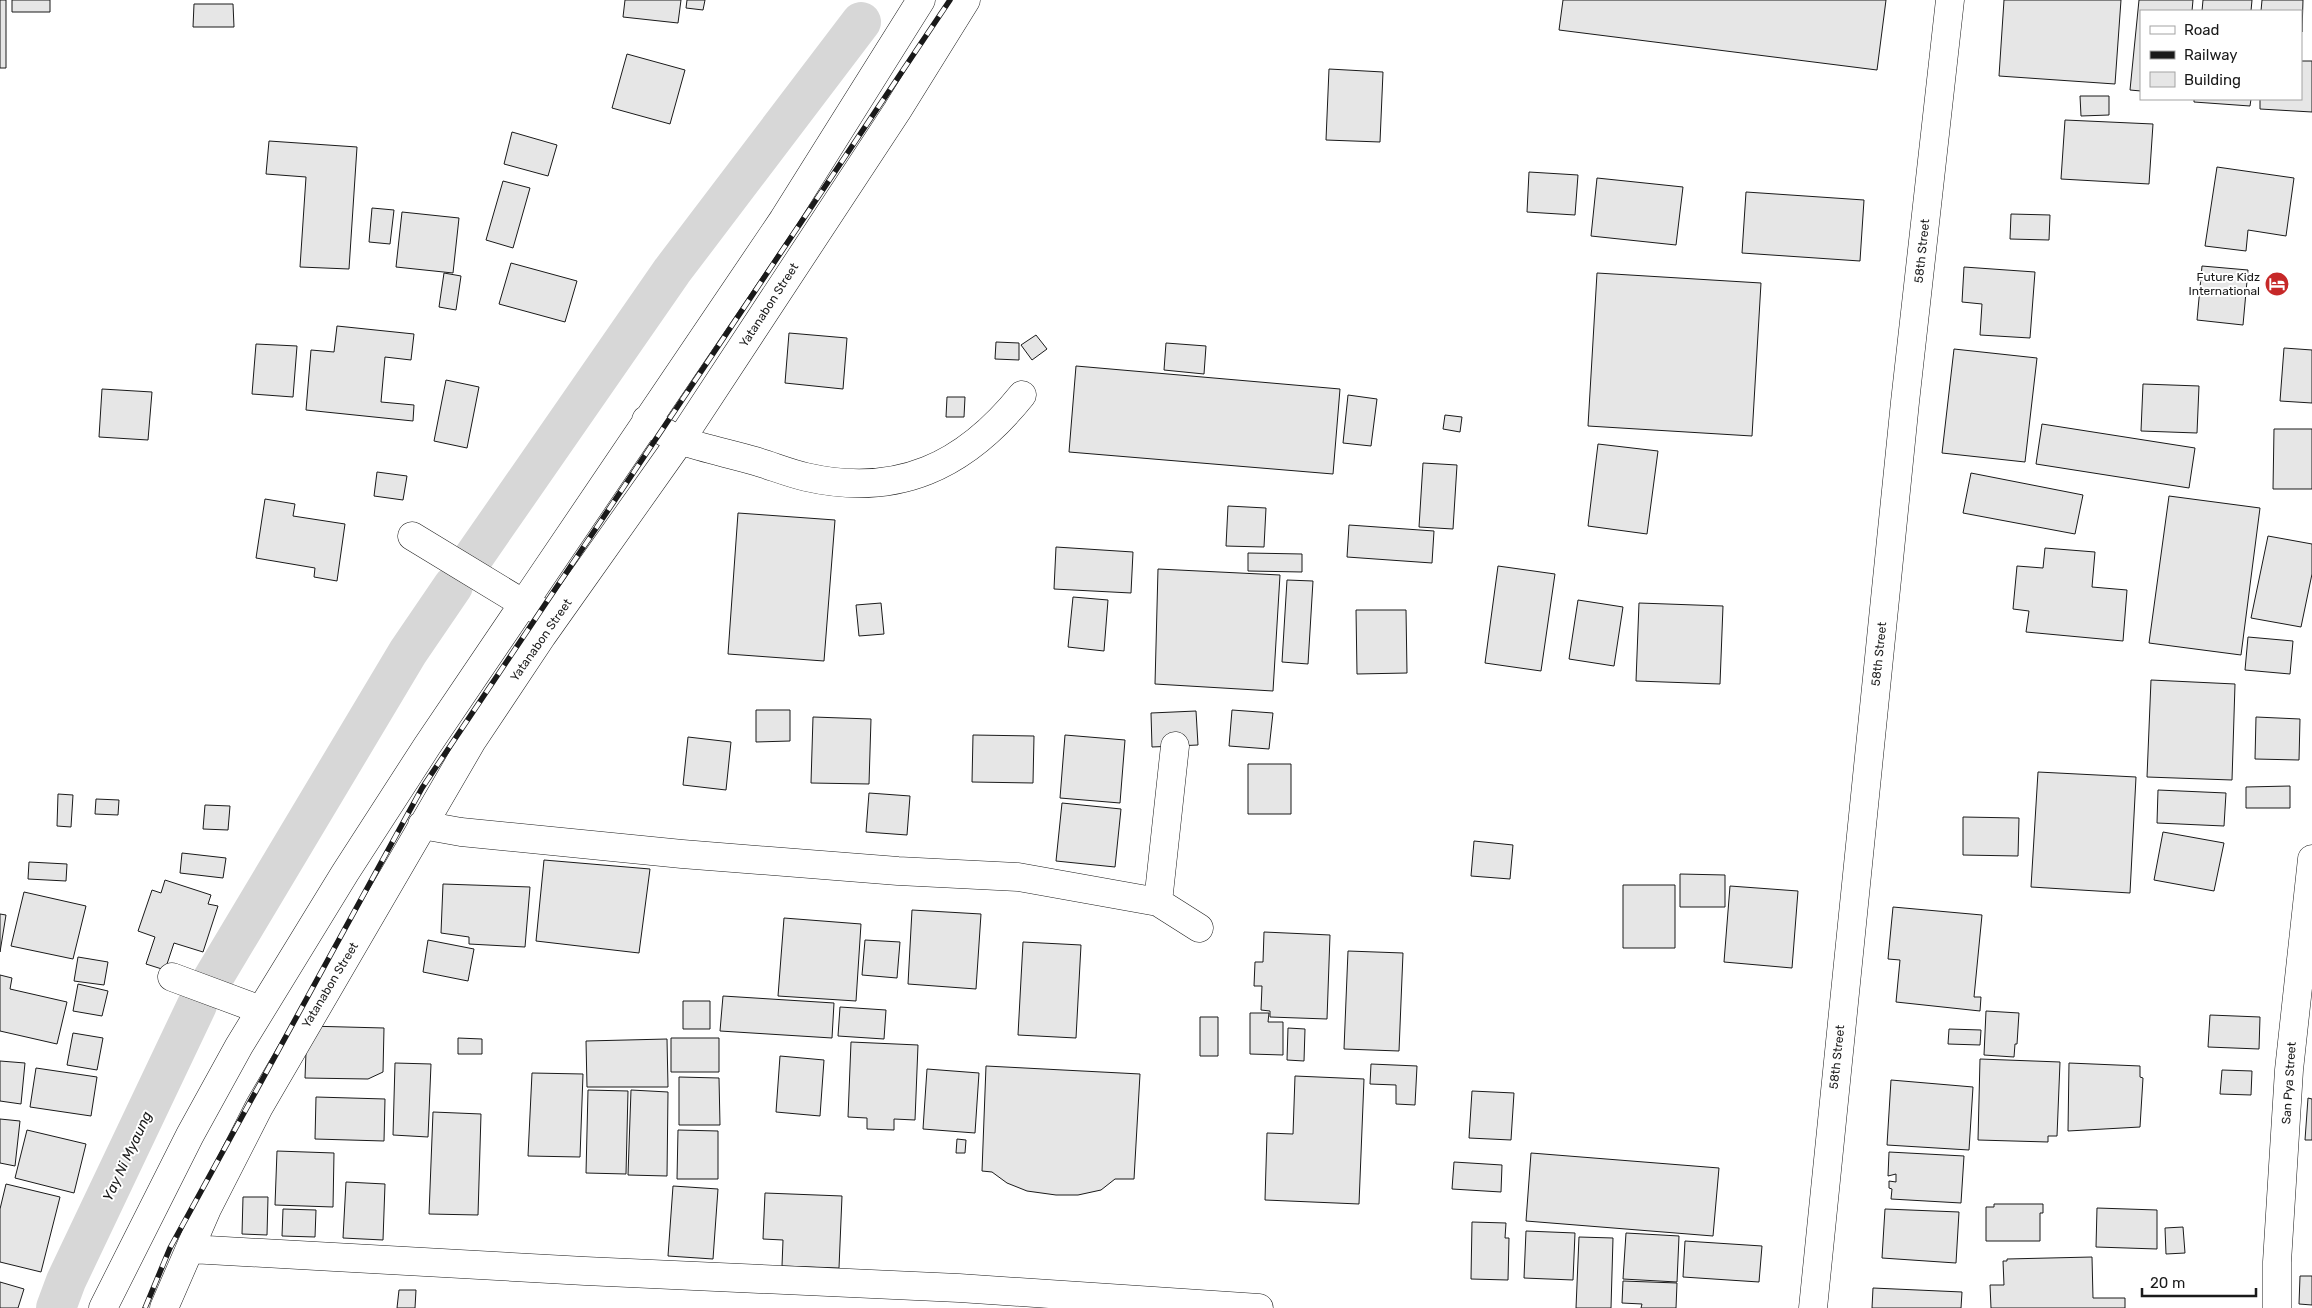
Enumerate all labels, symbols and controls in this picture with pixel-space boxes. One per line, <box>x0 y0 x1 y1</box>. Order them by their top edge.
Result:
legend <box>2140 10 2302 100</box>
text: Road <box>2184 21 2220 39</box>
text: Railway <box>2184 46 2238 64</box>
text: Building <box>2184 71 2241 89</box>
street label: 58th Street <box>1912 218 1932 284</box>
street label: Yatanabon Street <box>737 260 802 350</box>
place label: Future Kidz International <box>2188 270 2260 298</box>
hotel icon: Future Kidz International <box>2264 271 2290 297</box>
street label: Yatanabon Street <box>507 596 575 684</box>
street label: 58th Street <box>1869 621 1889 687</box>
street label: Yatanabon Street <box>299 939 361 1030</box>
street label: 58th Street <box>1827 1024 1847 1090</box>
street label: San Pya Street <box>2279 1041 2299 1125</box>
water label: Yay Ni Myaung <box>99 1109 156 1204</box>
scale bar <box>2142 1266 2256 1298</box>
text: 20 m <box>2150 1274 2185 1292</box>

